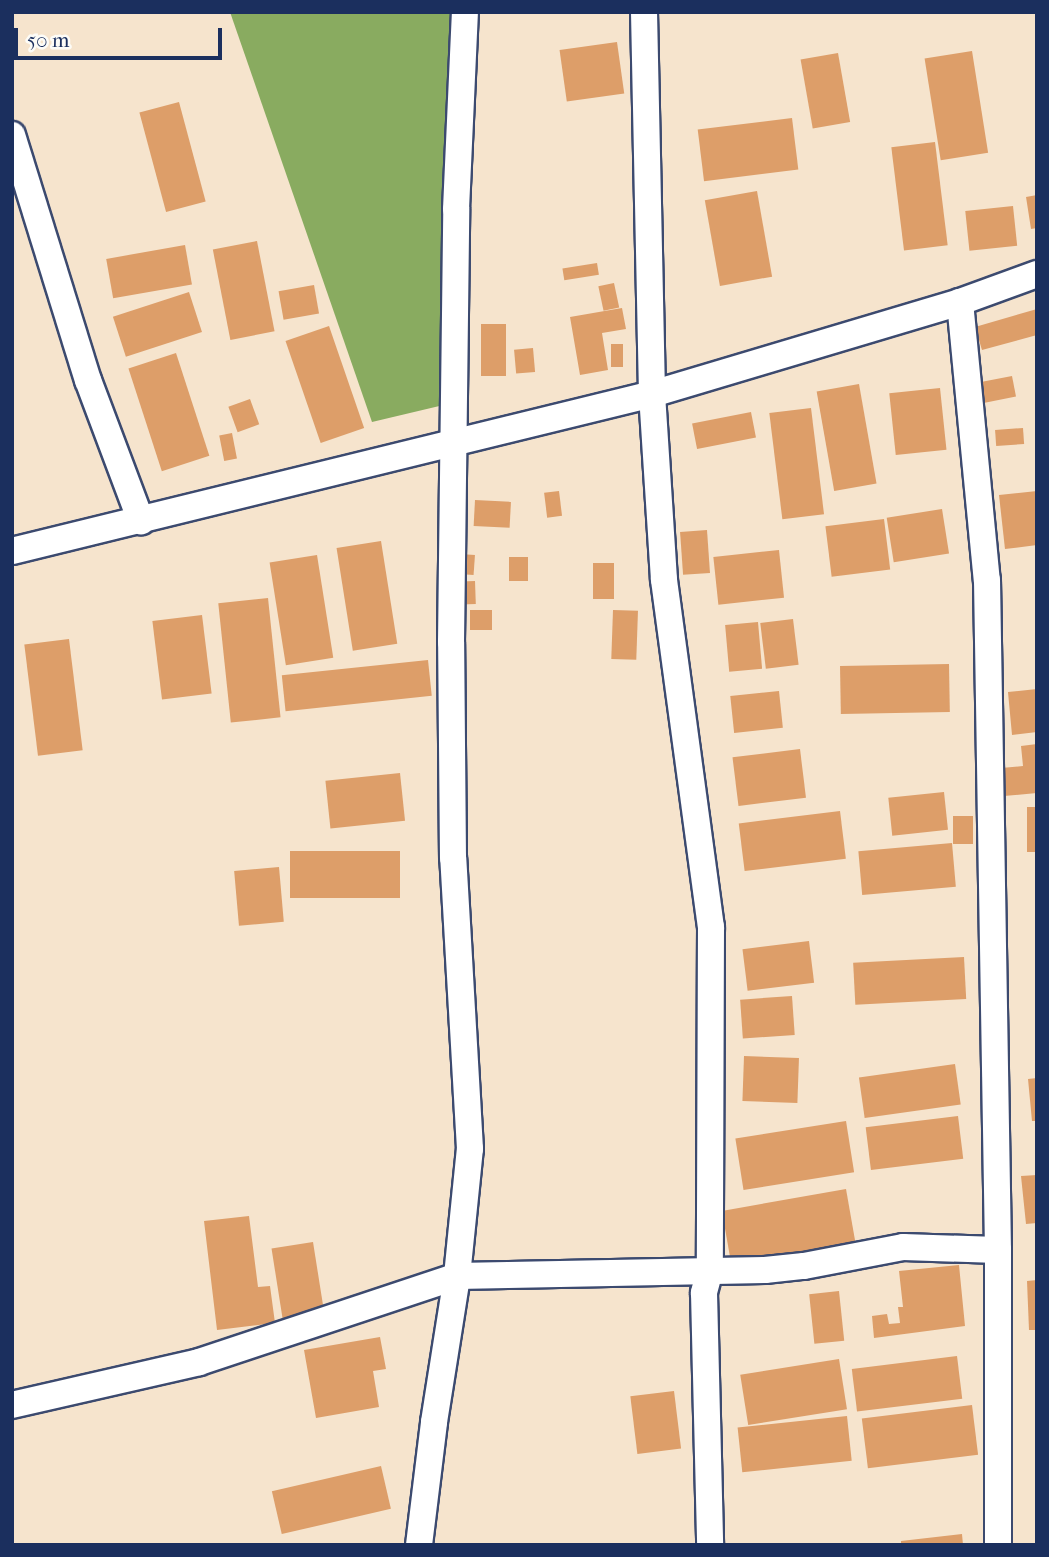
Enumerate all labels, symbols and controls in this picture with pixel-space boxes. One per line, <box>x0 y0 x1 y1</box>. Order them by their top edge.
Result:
scale bar <box>18 14 226 58</box>
text: 50 m <box>27 28 70 52</box>

